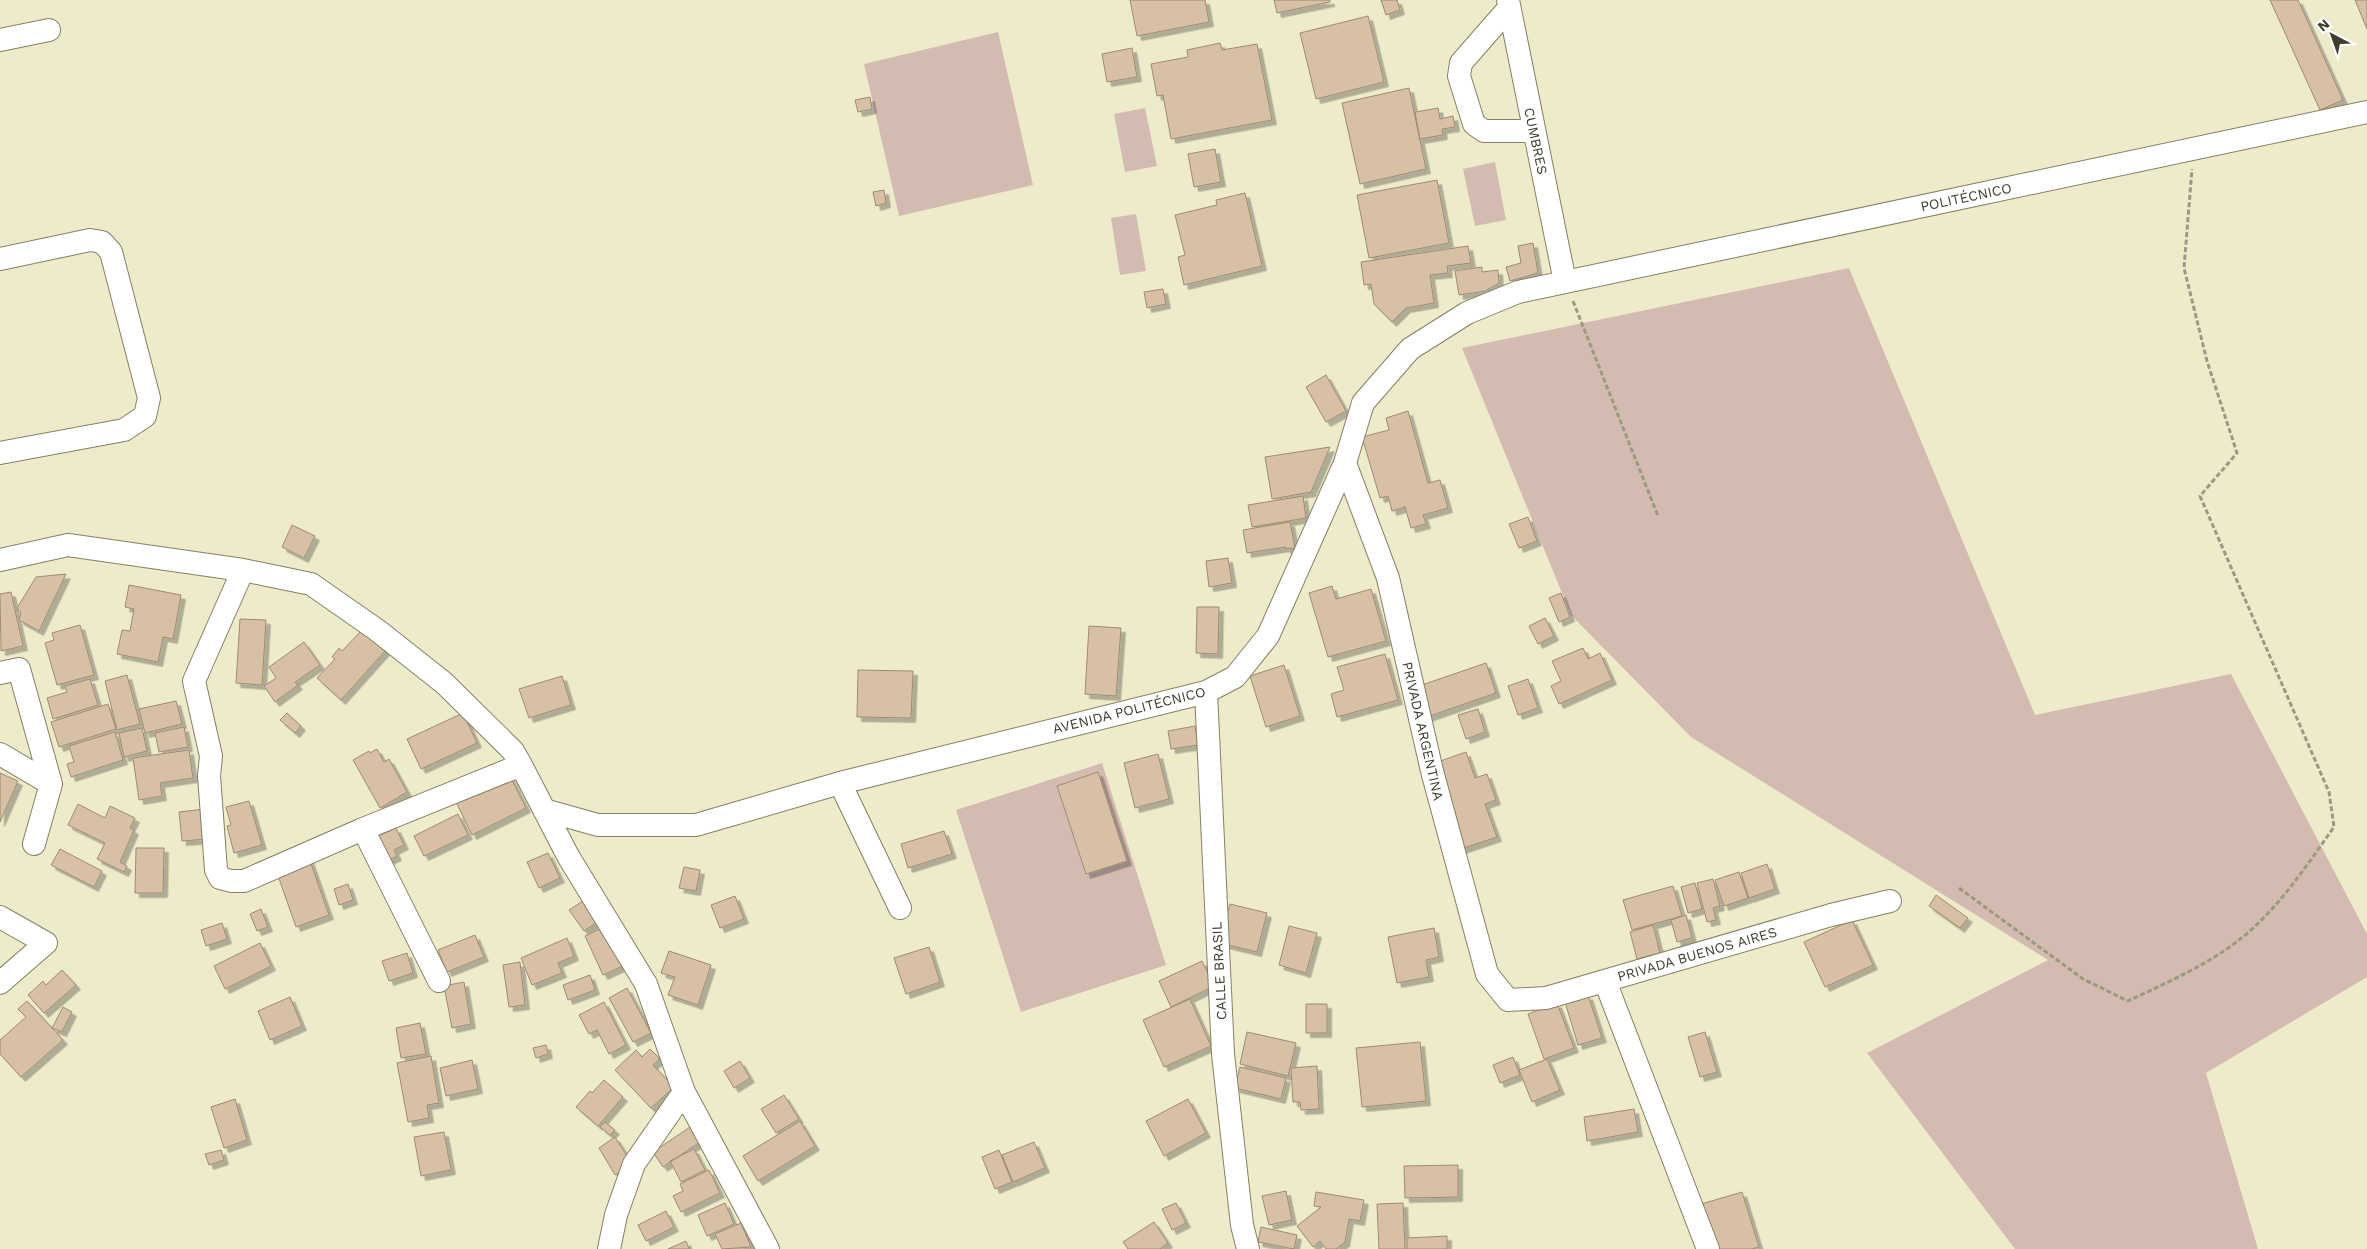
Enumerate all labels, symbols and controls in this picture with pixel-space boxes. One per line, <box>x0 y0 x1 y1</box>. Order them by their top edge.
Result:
north arrow <box>2307 10 2357 60</box>
text: N <box>2314 16 2333 35</box>
street label: CUMBRES <box>1521 106 1551 176</box>
street label: POLITÉCNICO <box>1919 180 2013 214</box>
street label: PRIVADA ARGENTINA <box>1399 660 1447 802</box>
street label: AVENIDA POLITÉCNICO <box>1051 683 1207 737</box>
street label: CALLE BRASIL <box>1208 921 1230 1021</box>
street label: PRIVADA BUENOS AIRES <box>1615 924 1779 984</box>

